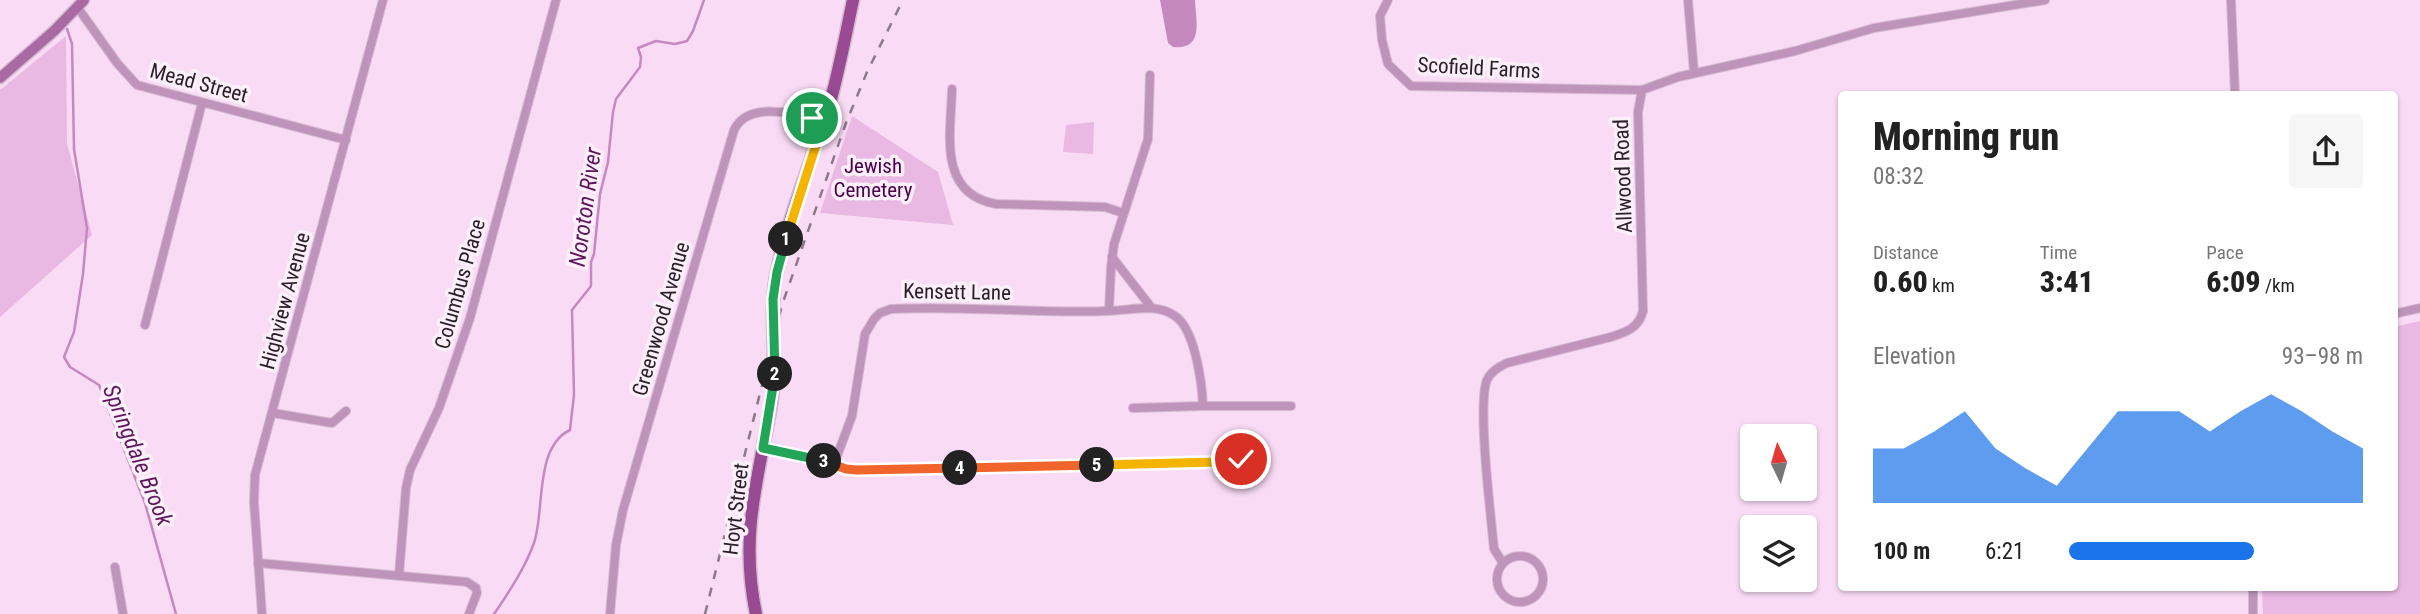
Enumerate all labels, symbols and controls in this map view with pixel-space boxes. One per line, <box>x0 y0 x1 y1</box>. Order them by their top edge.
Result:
street label: Scofield Farms <box>1417 53 1541 83</box>
street label: Mead Street <box>147 58 251 108</box>
pin <box>782 88 842 148</box>
icon: arrive <box>793 99 831 137</box>
button: share <box>2289 114 2363 188</box>
text: Morning run <box>1873 115 2059 159</box>
street label: Allwood Road <box>1609 119 1637 233</box>
water label: Noroton River <box>564 145 607 268</box>
park label: Jewish Cemetery <box>834 154 913 202</box>
text: 08:32 <box>1873 163 1924 190</box>
street label: Columbus Place <box>430 216 490 352</box>
pin: 1 <box>768 222 804 256</box>
text: 1 <box>781 227 790 250</box>
street label: Highview Avenue <box>255 230 315 372</box>
street label: Greenwood Avenue <box>628 239 694 399</box>
text: Distance <box>1873 241 1938 264</box>
text: Time <box>2040 241 2077 264</box>
text: Pace <box>2206 241 2244 264</box>
text: 0.60 <box>1873 264 1928 299</box>
text: 3:41 <box>2040 264 2094 299</box>
text: 6:09 <box>2206 264 2261 299</box>
text: km <box>1928 274 1955 297</box>
text: /km <box>2261 274 2295 297</box>
street label: Kensett Lane <box>903 279 1011 305</box>
text: Elevation <box>1873 343 1956 370</box>
text: 93–98 m <box>2282 343 2363 370</box>
pin: 2 <box>758 356 792 392</box>
text: 2 <box>770 362 779 385</box>
water label: Springdale Brook <box>97 381 179 531</box>
north arrow <box>1740 424 1816 500</box>
map controls <box>1740 424 1817 592</box>
pin <box>1211 429 1271 489</box>
icon: check <box>1222 440 1260 478</box>
pin: 3 <box>806 444 842 478</box>
pin: 5 <box>1080 448 1114 482</box>
text: 3 <box>819 449 828 472</box>
pin: 4 <box>942 450 978 486</box>
text: 5 <box>1092 453 1101 476</box>
text: 4 <box>955 456 964 479</box>
street label: Hoyt Street <box>718 462 754 556</box>
button: layers <box>1740 515 1817 592</box>
text: 100 m <box>1873 538 1930 565</box>
text: 6:21 <box>1985 538 2024 565</box>

